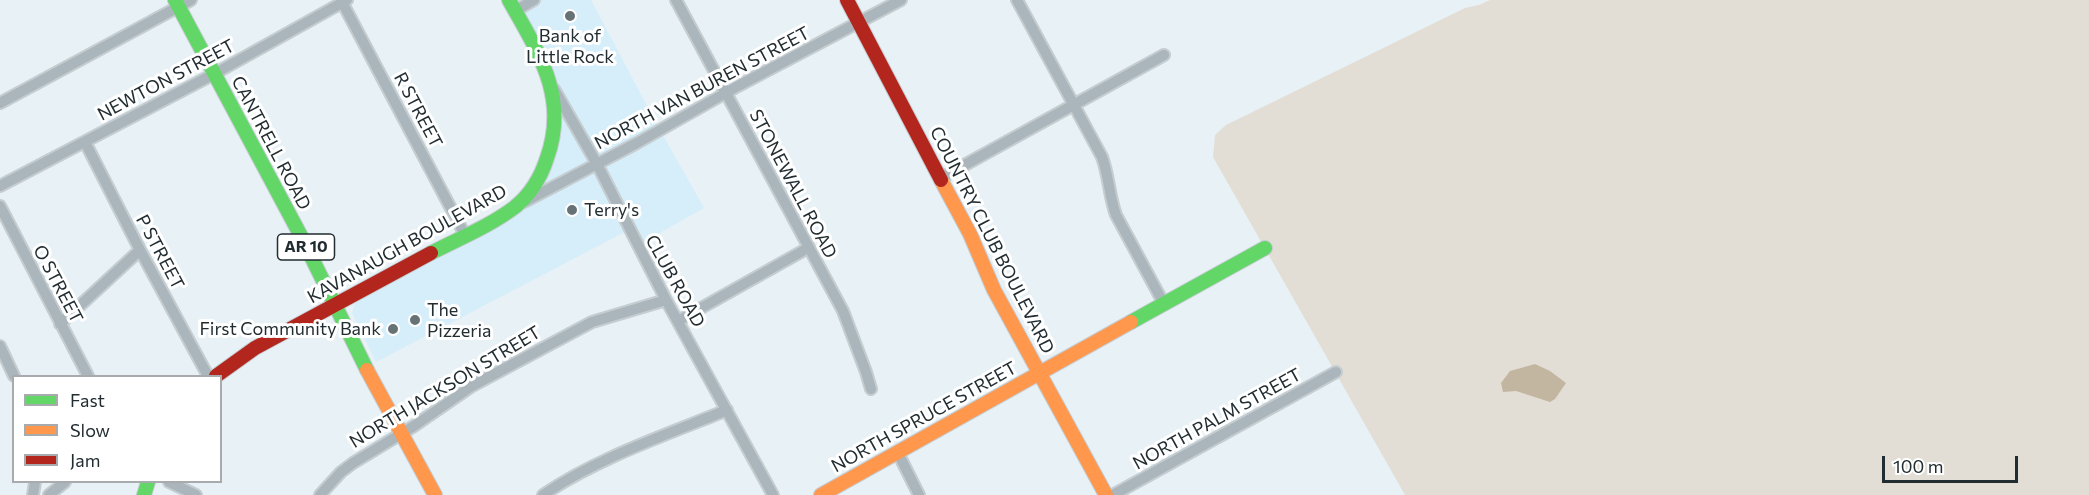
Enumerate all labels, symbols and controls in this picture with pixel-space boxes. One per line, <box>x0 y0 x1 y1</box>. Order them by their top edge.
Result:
marker: Bank of Little Rock <box>563 9 577 23</box>
street label: NORTH VAN BUREN STREET <box>591 22 813 154</box>
place label: Bank of Little Rock <box>526 25 614 68</box>
street label: NEWTON STREET <box>94 35 238 125</box>
street label: R STREET <box>389 69 447 151</box>
street label: CANTRELL ROAD <box>227 72 315 214</box>
street label: STONEWALL ROAD <box>745 106 841 262</box>
street label: COUNTRY CLUB BOULEVARD <box>925 123 1059 357</box>
street label: KAVANAUGH BOULEVARD <box>304 180 510 308</box>
place label: Terry's <box>584 199 639 221</box>
marker: Terry's <box>565 203 579 217</box>
street label: P STREET <box>131 211 189 293</box>
street label: CLUB ROAD <box>641 231 709 331</box>
road number: AR 10 <box>278 234 334 260</box>
street label: O STREET <box>29 241 87 327</box>
place label: The Pizzeria <box>427 299 492 342</box>
marker: The Pizzeria <box>408 313 422 327</box>
place label: First Community Bank <box>199 318 381 340</box>
street label: NORTH JACKSON STREET <box>346 321 544 453</box>
marker: First Community Bank <box>386 322 400 336</box>
street label: NORTH SPRUCE STREET <box>828 357 1020 477</box>
street label: NORTH PALM STREET <box>1129 364 1305 474</box>
legend <box>12 375 222 483</box>
text: Fast <box>70 389 105 411</box>
text: Slow <box>70 419 110 441</box>
scale bar <box>1885 444 2022 482</box>
text: Jam <box>70 449 100 471</box>
text: 100 m <box>1893 455 1943 477</box>

